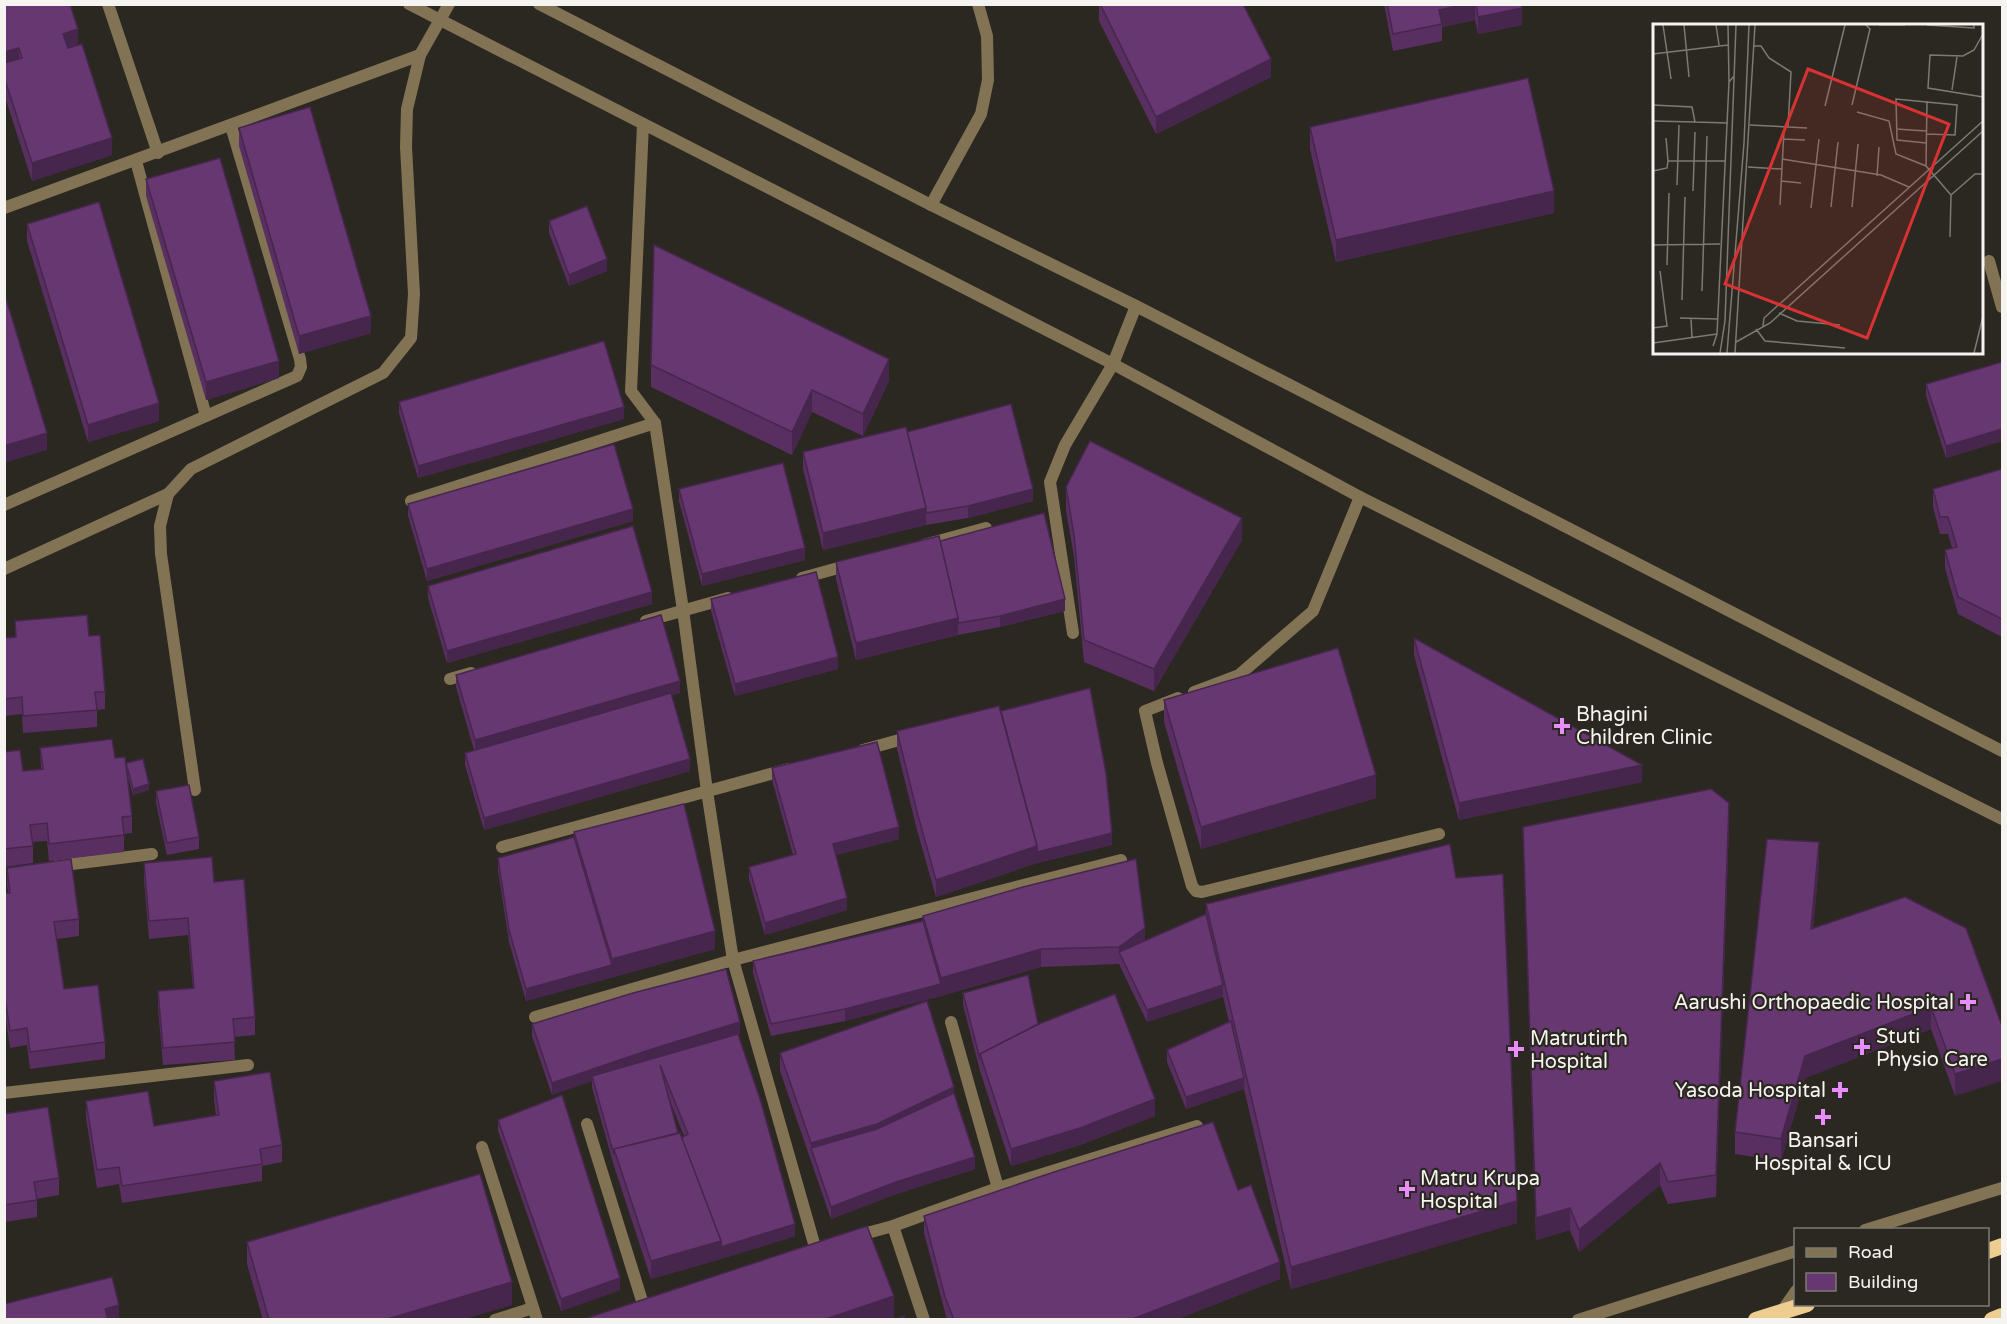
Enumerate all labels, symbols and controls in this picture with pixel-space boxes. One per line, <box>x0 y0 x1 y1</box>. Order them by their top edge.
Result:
inset map <box>1653 24 1983 354</box>
place label: Bhagini Children Clinic <box>1576 703 1712 750</box>
marker: Bhagini Children Clinic <box>1553 717 1571 735</box>
place label: Aarushi Orthopaedic Hospital <box>1674 991 1954 1015</box>
marker: Aarushi Orthopaedic Hospital <box>1959 993 1977 1011</box>
place label: Stuti Physio Care <box>1876 1025 1988 1072</box>
place label: Matrutirth Hospital <box>1530 1027 1628 1074</box>
marker: Stuti Physio Care <box>1853 1038 1871 1056</box>
marker: Matrutirth Hospital <box>1507 1040 1525 1058</box>
place label: Yasoda Hospital <box>1675 1079 1826 1103</box>
marker: Yasoda Hospital <box>1831 1081 1849 1099</box>
marker: Bansari Hospital & ICU <box>1814 1108 1832 1126</box>
place label: Bansari Hospital & ICU <box>1754 1129 1892 1176</box>
place label: Matru Krupa Hospital <box>1420 1167 1540 1214</box>
marker: Matru Krupa Hospital <box>1398 1180 1416 1198</box>
legend <box>1794 1228 1989 1306</box>
text: Road <box>1848 1241 1893 1263</box>
text: Building <box>1848 1271 1918 1293</box>

